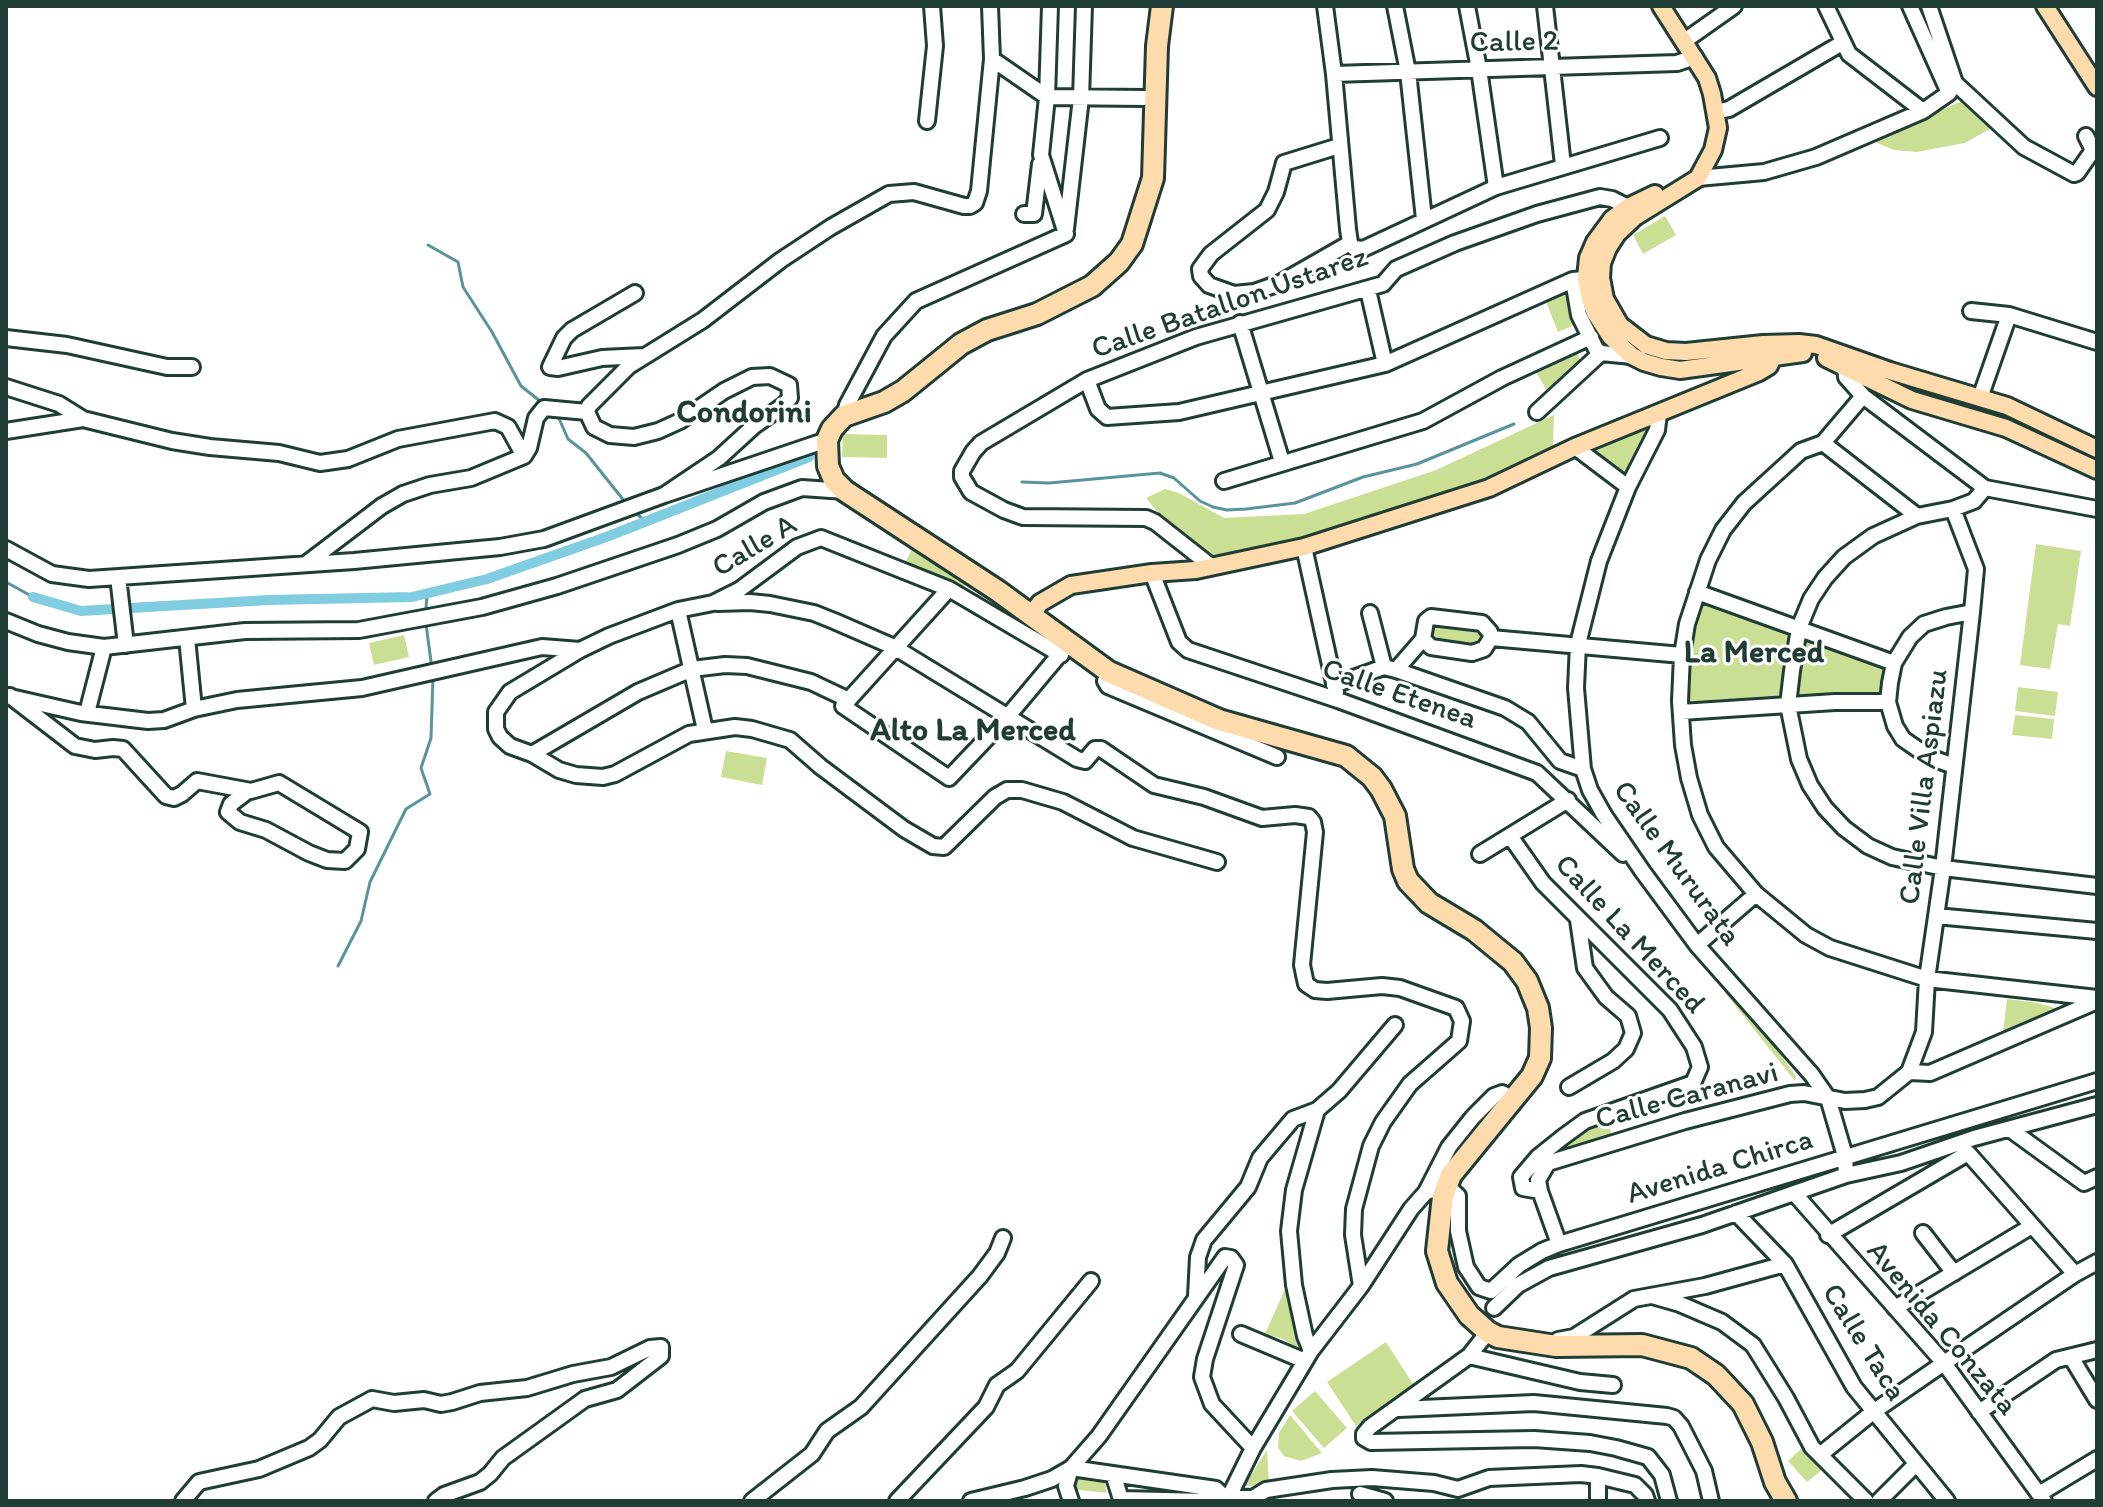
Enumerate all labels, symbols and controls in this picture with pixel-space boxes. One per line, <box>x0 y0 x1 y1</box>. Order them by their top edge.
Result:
street label: Calle 2 <box>1469 24 1559 62</box>
street label: Calle Batallon Ustarez <box>1087 240 1373 368</box>
district label: Condorini <box>676 395 812 433</box>
street label: Calle A <box>706 508 804 586</box>
district label: La Merced <box>1684 635 1824 673</box>
street label: Calle Etenea <box>1317 652 1481 738</box>
street label: Calle Villa Aspiazu <box>1893 667 1957 907</box>
district label: Alto La Merced <box>870 713 1076 751</box>
street label: Calle Mururata <box>1604 774 1748 954</box>
street label: Calle La Merced <box>1546 848 1712 1022</box>
street label: Calle Caranavi <box>1592 1055 1782 1139</box>
street label: Avenida Chirca <box>1623 1123 1817 1213</box>
street label: Avenida Conzata <box>1858 1235 2024 1423</box>
street label: Calle Taca <box>1813 1278 1913 1408</box>

